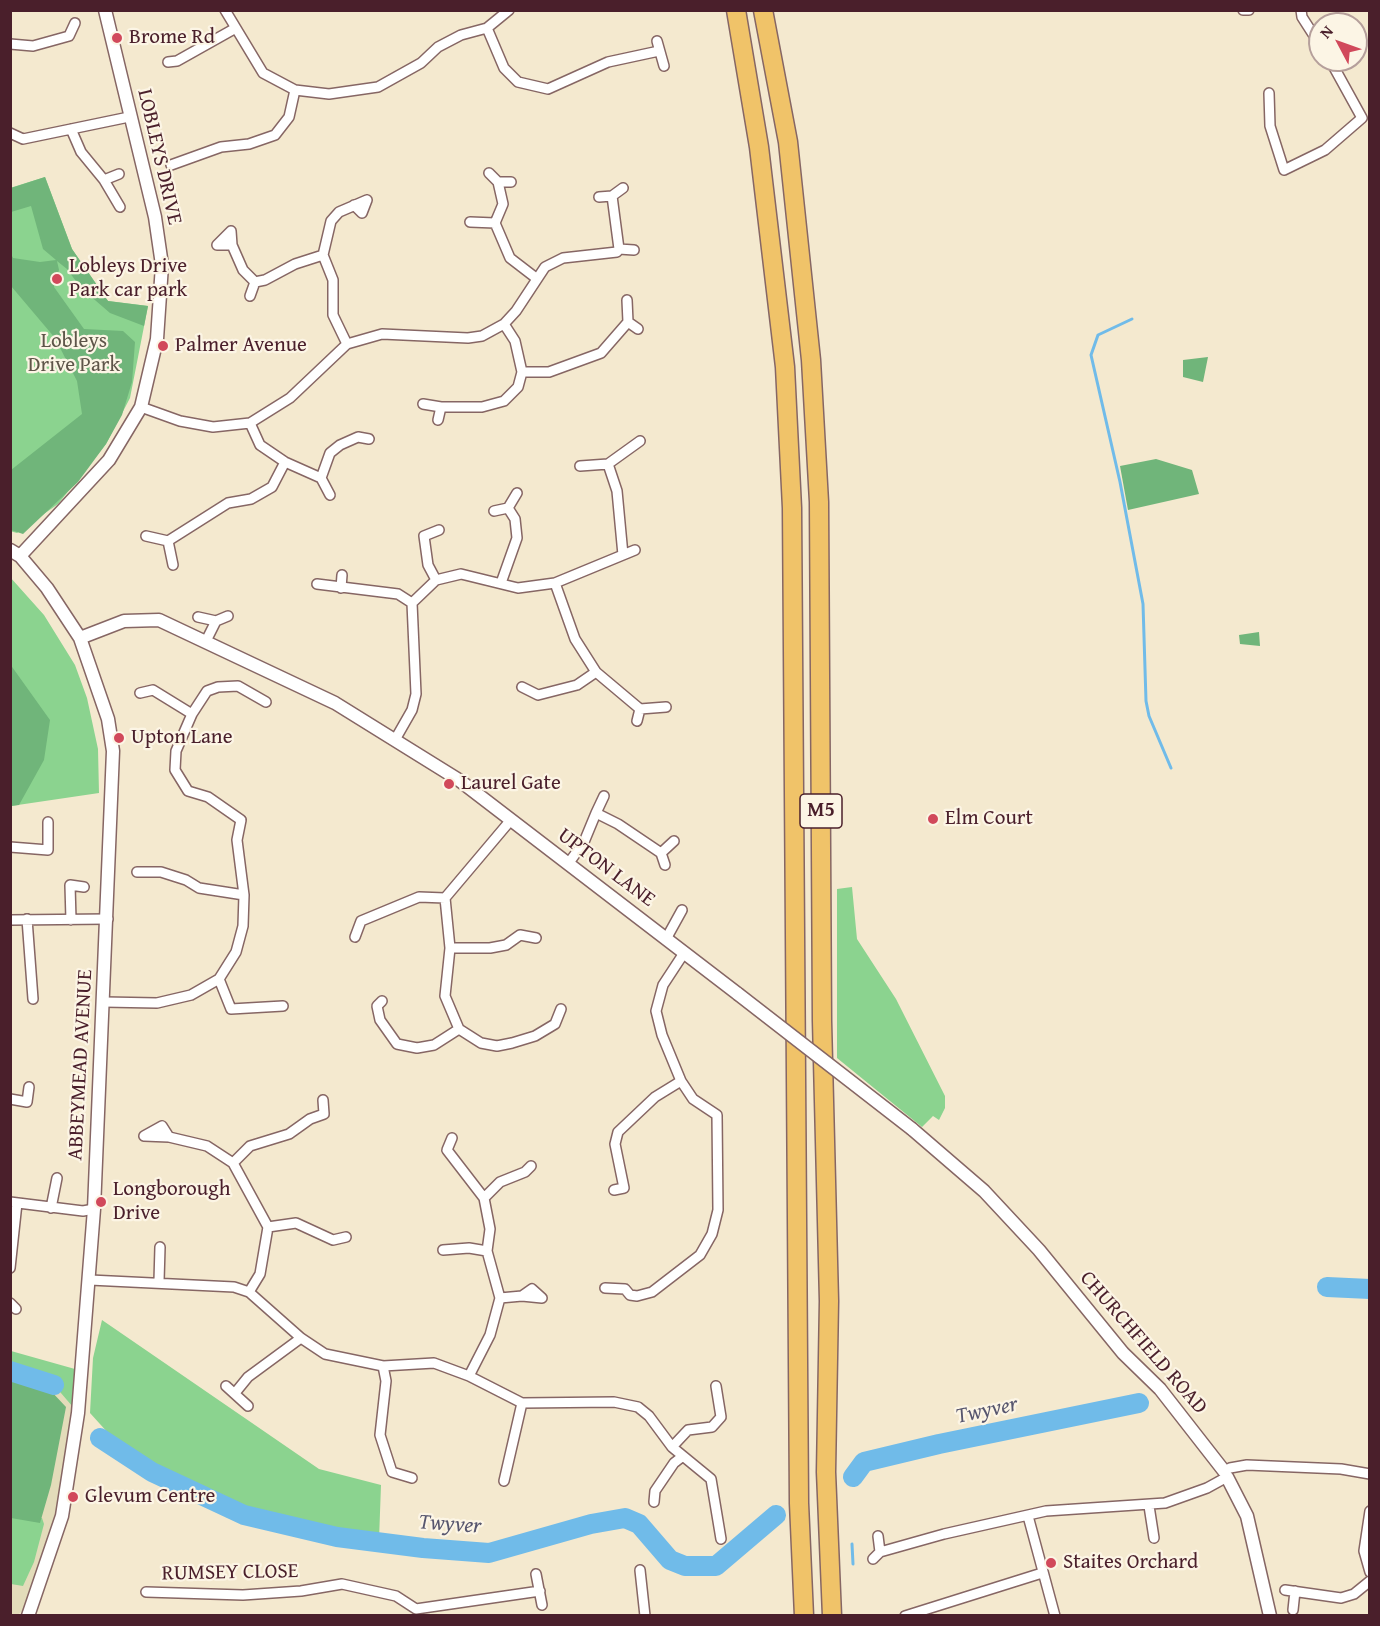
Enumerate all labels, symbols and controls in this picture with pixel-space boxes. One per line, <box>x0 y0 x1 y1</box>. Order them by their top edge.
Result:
north arrow <box>1308 12 1368 72</box>
text: N <box>1313 20 1338 43</box>
place label: Brome Rd <box>129 25 215 51</box>
marker: Brome Rd <box>110 31 124 45</box>
street label: LOBLEYS DRIVE <box>131 87 187 227</box>
place label: Lobleys Drive Park car park <box>69 254 187 304</box>
marker: Lobleys Drive Park car park <box>50 272 64 286</box>
park label: Lobleys Drive Park <box>28 329 120 379</box>
place label: Palmer Avenue <box>175 333 307 359</box>
marker: Palmer Avenue <box>156 339 170 353</box>
place label: Upton Lane <box>131 725 233 751</box>
marker: Upton Lane <box>112 731 126 745</box>
place label: Laurel Gate <box>461 771 561 797</box>
marker: Laurel Gate <box>442 777 456 791</box>
road number: M5 <box>800 794 842 828</box>
place label: Elm Court <box>945 806 1033 832</box>
marker: Elm Court <box>926 812 940 826</box>
street label: UPTON LANE <box>552 823 660 913</box>
street label: ABBEYMEAD AVENUE <box>63 969 99 1161</box>
place label: Longborough Drive <box>113 1177 230 1227</box>
marker: Longborough Drive <box>94 1195 108 1209</box>
street label: CHURCHFIELD ROAD <box>1074 1266 1212 1420</box>
water label: Twyver <box>954 1392 1020 1430</box>
place label: Glevum Centre <box>85 1484 215 1510</box>
marker: Glevum Centre <box>66 1490 80 1504</box>
water label: Twyver <box>418 1510 482 1540</box>
place label: Staites Orchard <box>1063 1550 1198 1576</box>
marker: Staites Orchard <box>1044 1556 1058 1570</box>
street label: RUMSEY CLOSE <box>162 1559 298 1587</box>

